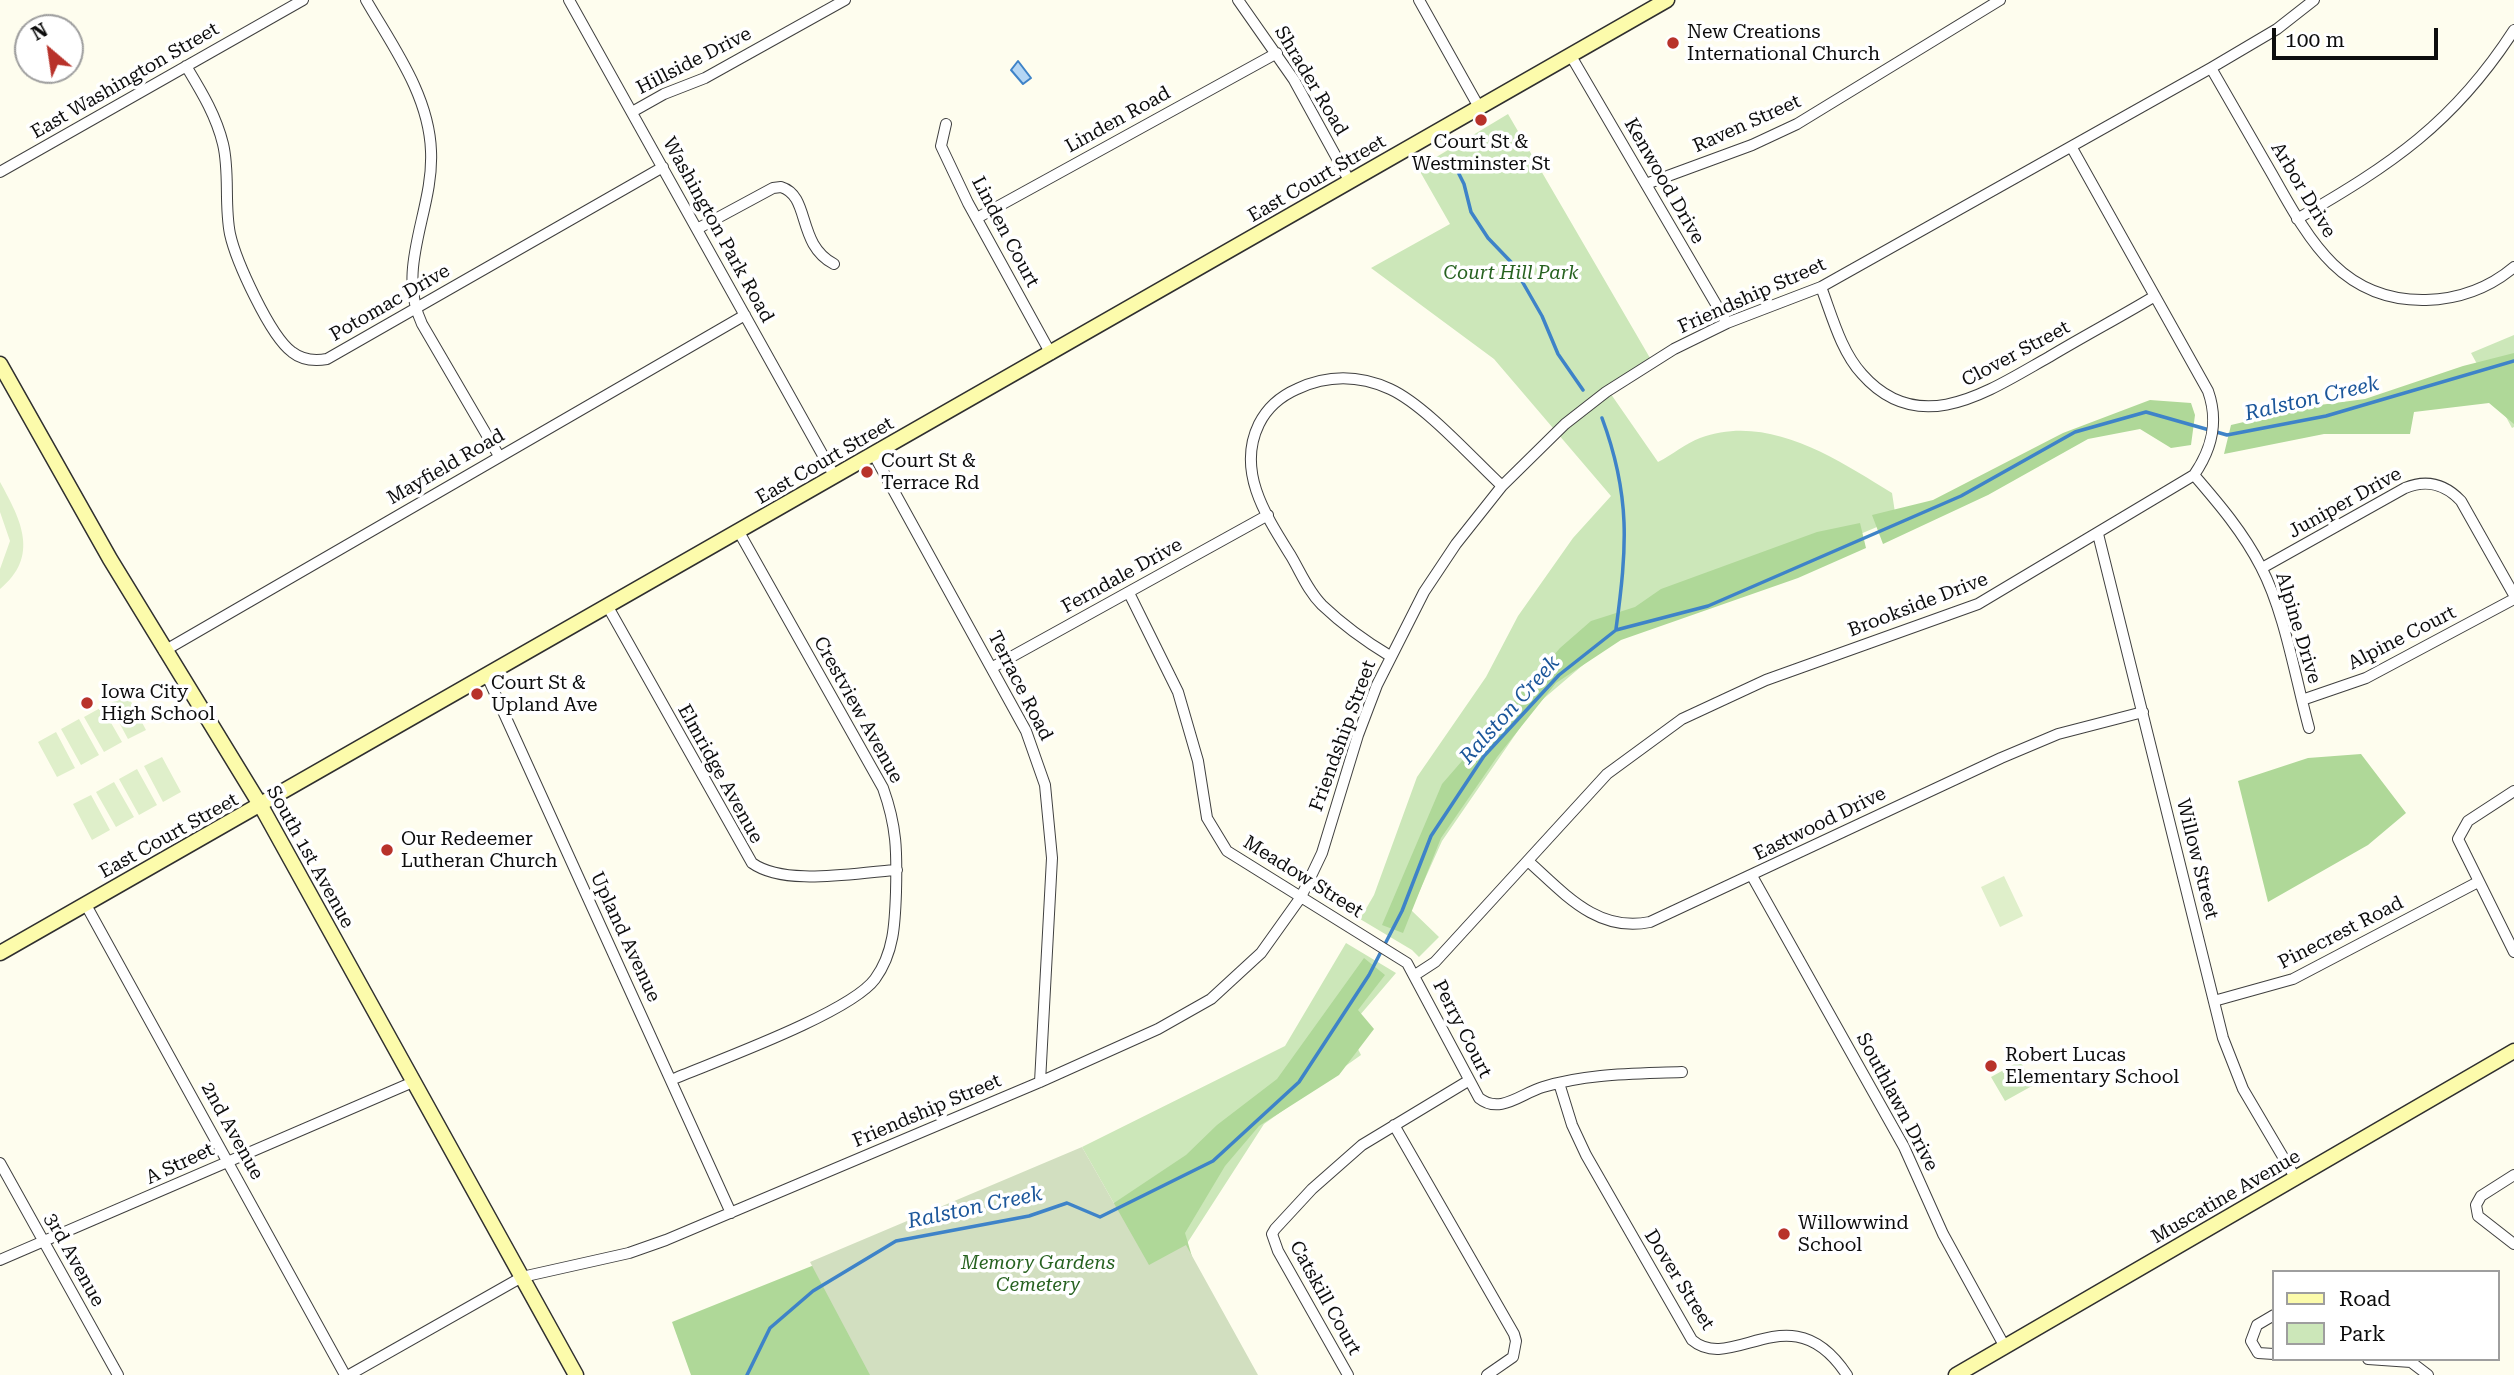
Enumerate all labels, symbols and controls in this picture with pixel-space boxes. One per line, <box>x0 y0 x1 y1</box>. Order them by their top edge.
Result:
north arrow <box>14 14 84 84</box>
scale bar <box>2276 14 2442 58</box>
street label: East Washington Street <box>27 18 223 144</box>
text: N <box>28 18 52 46</box>
place label: New Creations International Church <box>1687 21 1880 65</box>
street label: Hillside Drive <box>633 22 755 100</box>
street label: Shrader Road <box>1269 22 1353 140</box>
text: 100 m <box>2285 28 2345 52</box>
marker: New Creations International Church <box>1665 35 1681 51</box>
street label: Linden Road <box>1062 82 1174 158</box>
street label: Raven Street <box>1690 90 1804 158</box>
marker: Court St & Westminster St <box>1473 112 1489 128</box>
street label: Kenwood Drive <box>1619 114 1709 248</box>
street label: East Court Street <box>1244 130 1390 228</box>
place label: Court St & Westminster St <box>1412 131 1550 175</box>
street label: Washington Park Road <box>658 133 778 327</box>
street label: Arbor Drive <box>2266 138 2340 242</box>
street label: Linden Court <box>966 173 1044 291</box>
street label: Friendship Street <box>1675 253 1829 339</box>
street label: Potomac Drive <box>326 260 454 346</box>
park label: Court Hill Park <box>1443 262 1579 284</box>
street label: Clover Street <box>1958 316 2074 392</box>
water label: Ralston Creek <box>2242 371 2382 427</box>
street label: East Court Street <box>752 412 898 510</box>
street label: Mayfield Road <box>383 424 509 510</box>
place label: Court St & Terrace Rd <box>881 450 979 494</box>
street label: Juniper Drive <box>2285 463 2405 543</box>
marker: Court St & Terrace Rd <box>859 464 875 480</box>
street label: Ferndale Drive <box>1058 533 1186 619</box>
street label: Brookside Drive <box>1845 568 1991 642</box>
street label: Alpine Drive <box>2270 570 2326 686</box>
street label: Alpine Court <box>2344 601 2460 675</box>
street label: Terrace Road <box>983 627 1057 745</box>
street label: Crestview Avenue <box>808 633 908 787</box>
water label: Ralston Creek <box>1455 651 1565 769</box>
street label: Friendship Street <box>1305 657 1381 815</box>
place label: Court St & Upland Ave <box>491 672 597 716</box>
place label: Iowa City High School <box>101 681 215 725</box>
marker: Court St & Upland Ave <box>469 686 485 702</box>
marker: Iowa City High School <box>79 695 95 711</box>
street label: Elmridge Avenue <box>672 701 768 847</box>
street label: South 1st Avenue <box>261 782 359 932</box>
street label: Eastwood Drive <box>1750 782 1890 866</box>
street label: East Court Street <box>96 788 242 884</box>
street label: Willow Street <box>2171 796 2223 922</box>
place label: Our Redeemer Lutheran Church <box>401 828 557 872</box>
street label: Meadow Street <box>1239 831 1367 923</box>
marker: Our Redeemer Lutheran Church <box>379 842 395 858</box>
street label: Upland Avenue <box>585 868 665 1006</box>
street label: Pinecrest Road <box>2275 892 2407 974</box>
street label: Perry Court <box>1428 976 1496 1082</box>
street label: Southlawn Drive <box>1851 1029 1943 1175</box>
place label: Robert Lucas Elementary School <box>2005 1044 2179 1088</box>
marker: Robert Lucas Elementary School <box>1983 1058 1999 1074</box>
street label: Friendship Street <box>849 1069 1005 1153</box>
street label: 2nd Avenue <box>196 1078 268 1184</box>
street label: A Street <box>142 1138 218 1190</box>
street label: Muscatine Avenue <box>2147 1145 2305 1249</box>
water label: Ralston Creek <box>905 1181 1045 1235</box>
street label: 3rd Avenue <box>39 1209 109 1311</box>
place label: Willowwind School <box>1798 1212 1909 1256</box>
street label: Dover Street <box>1639 1226 1719 1334</box>
marker: Willowwind School <box>1776 1226 1792 1242</box>
street label: Catskill Court <box>1284 1237 1366 1359</box>
park label: Memory Gardens Cemetery <box>961 1252 1115 1296</box>
legend <box>2272 1270 2500 1361</box>
text: Road <box>2339 1287 2391 1311</box>
text: Park <box>2339 1322 2385 1346</box>

